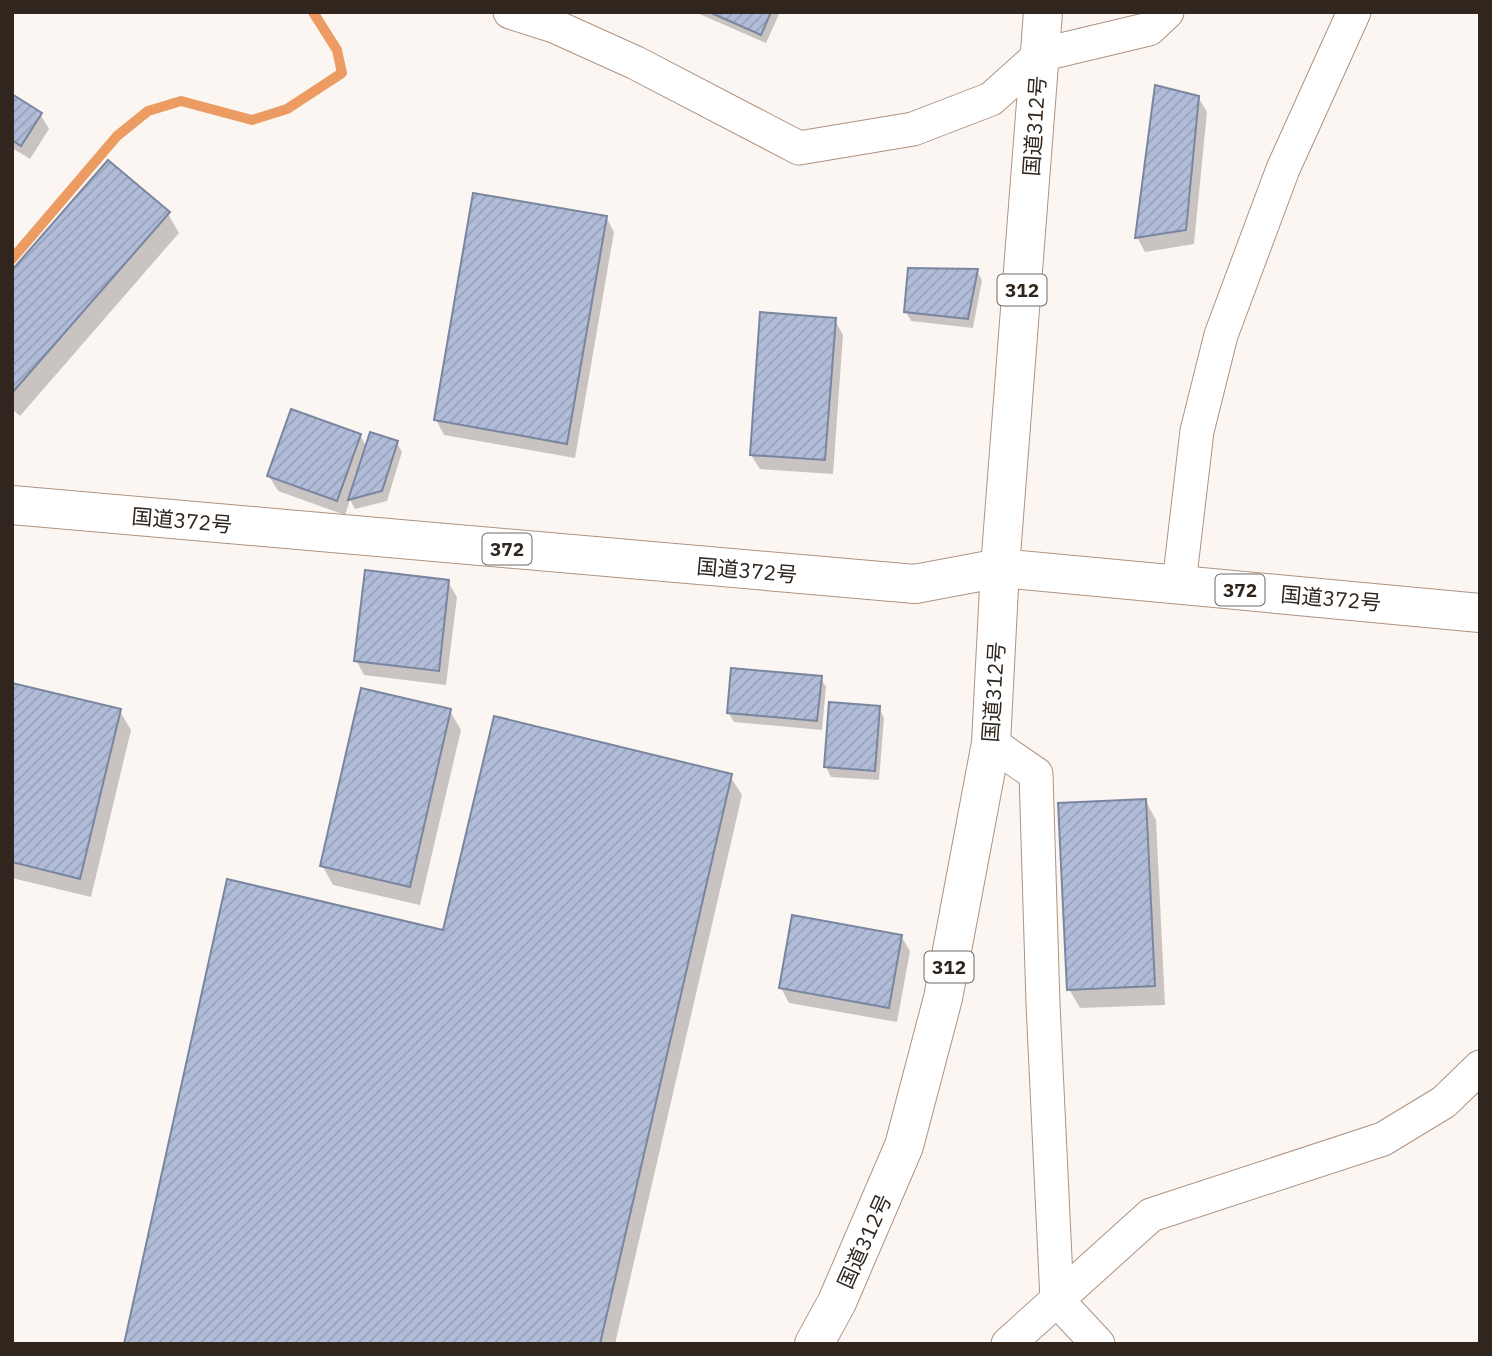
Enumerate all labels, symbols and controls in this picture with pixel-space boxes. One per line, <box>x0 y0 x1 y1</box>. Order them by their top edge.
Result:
street label: 国道312号 <box>1017 75 1051 177</box>
road number: 312 <box>998 274 1046 306</box>
street label: 国道372号 <box>131 502 233 538</box>
road number: 372 <box>482 534 532 564</box>
street label: 国道372号 <box>696 552 798 588</box>
road number: 372 <box>1216 575 1264 606</box>
street label: 国道372号 <box>1280 580 1382 616</box>
street label: 国道312号 <box>976 641 1010 743</box>
road number: 312 <box>925 951 974 982</box>
street label: 国道312号 <box>831 1189 897 1293</box>

